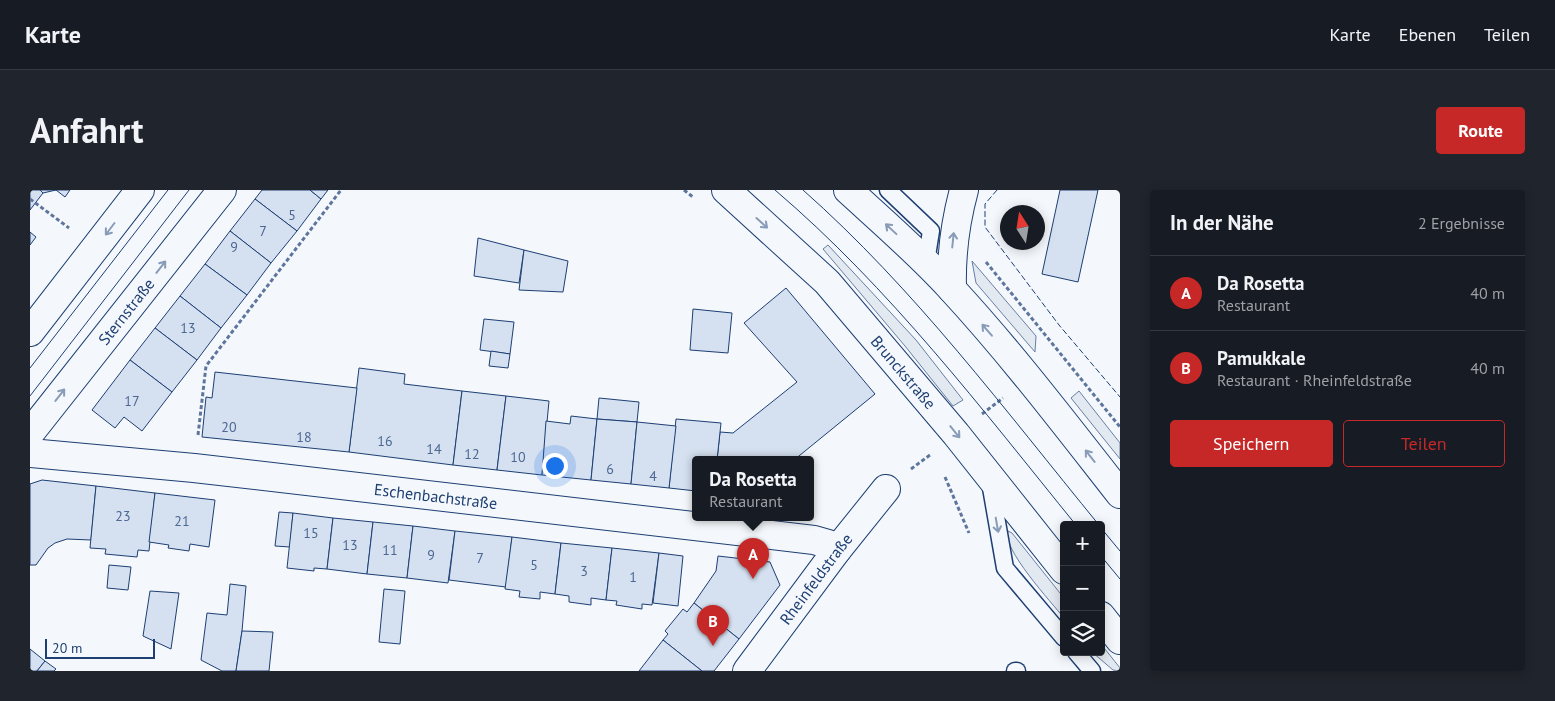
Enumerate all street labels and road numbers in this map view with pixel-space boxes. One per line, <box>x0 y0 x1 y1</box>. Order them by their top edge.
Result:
street label: Sternstraße <box>94 274 159 349</box>
street label: Brunckstraße <box>867 331 940 413</box>
street label: Eschenbachstraße <box>373 479 498 513</box>
street label: Rheinfeldstraße <box>775 529 857 628</box>

